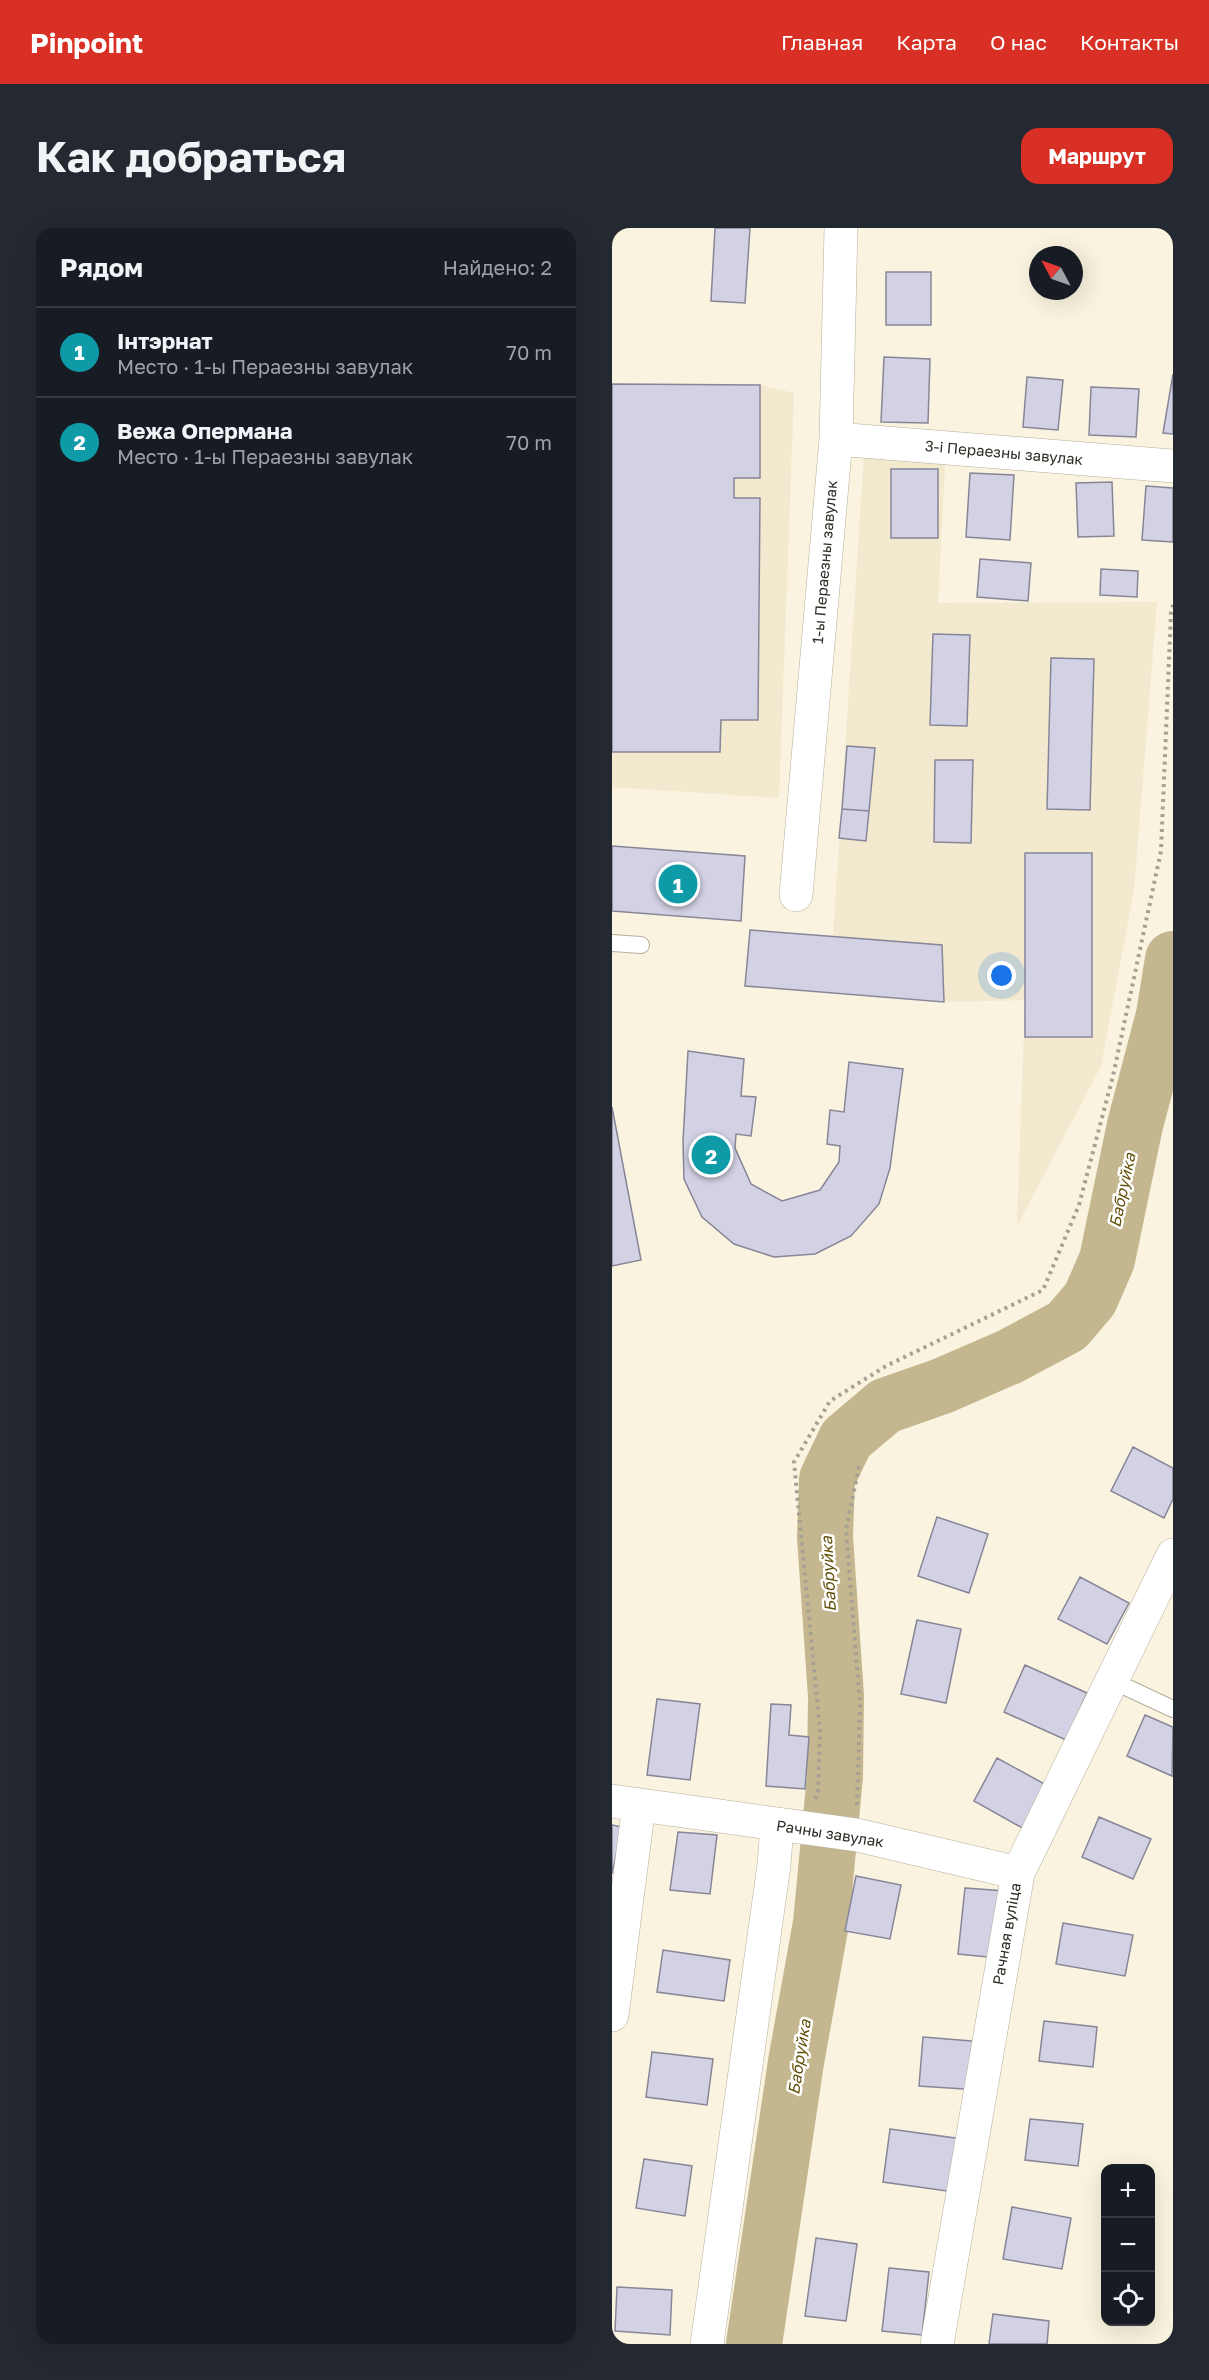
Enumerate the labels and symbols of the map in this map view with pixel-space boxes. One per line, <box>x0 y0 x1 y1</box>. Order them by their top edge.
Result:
north arrow <box>1029 246 1083 300</box>
street label: 3-і Пераезны завулак <box>924 436 1084 468</box>
street label: 1-ы Пераезны завулак <box>808 479 840 645</box>
pin: 1 <box>658 862 698 906</box>
your location <box>987 961 1016 990</box>
pin: 2 <box>692 1132 730 1178</box>
water label: Бабруйка <box>1104 1150 1140 1229</box>
water label: Бабруйка <box>816 1535 840 1612</box>
street label: Рачны завулак <box>775 1816 886 1850</box>
street label: Рачная вуліца <box>988 1881 1024 1986</box>
water label: Бабруйка <box>783 2017 815 2096</box>

